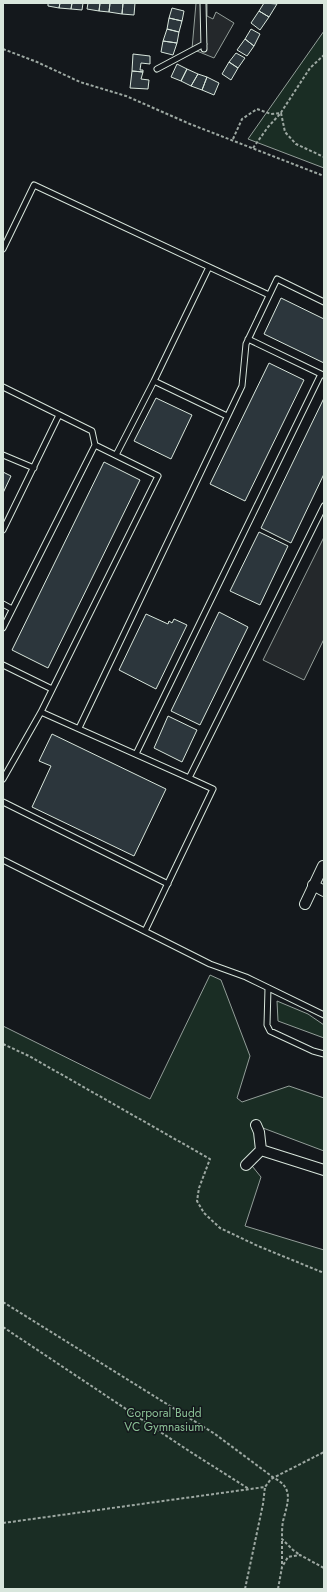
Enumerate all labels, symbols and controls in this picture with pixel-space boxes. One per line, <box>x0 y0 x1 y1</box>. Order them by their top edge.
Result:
park label: Corporal Budd VC Gymnasium <box>124 1404 204 1436</box>

